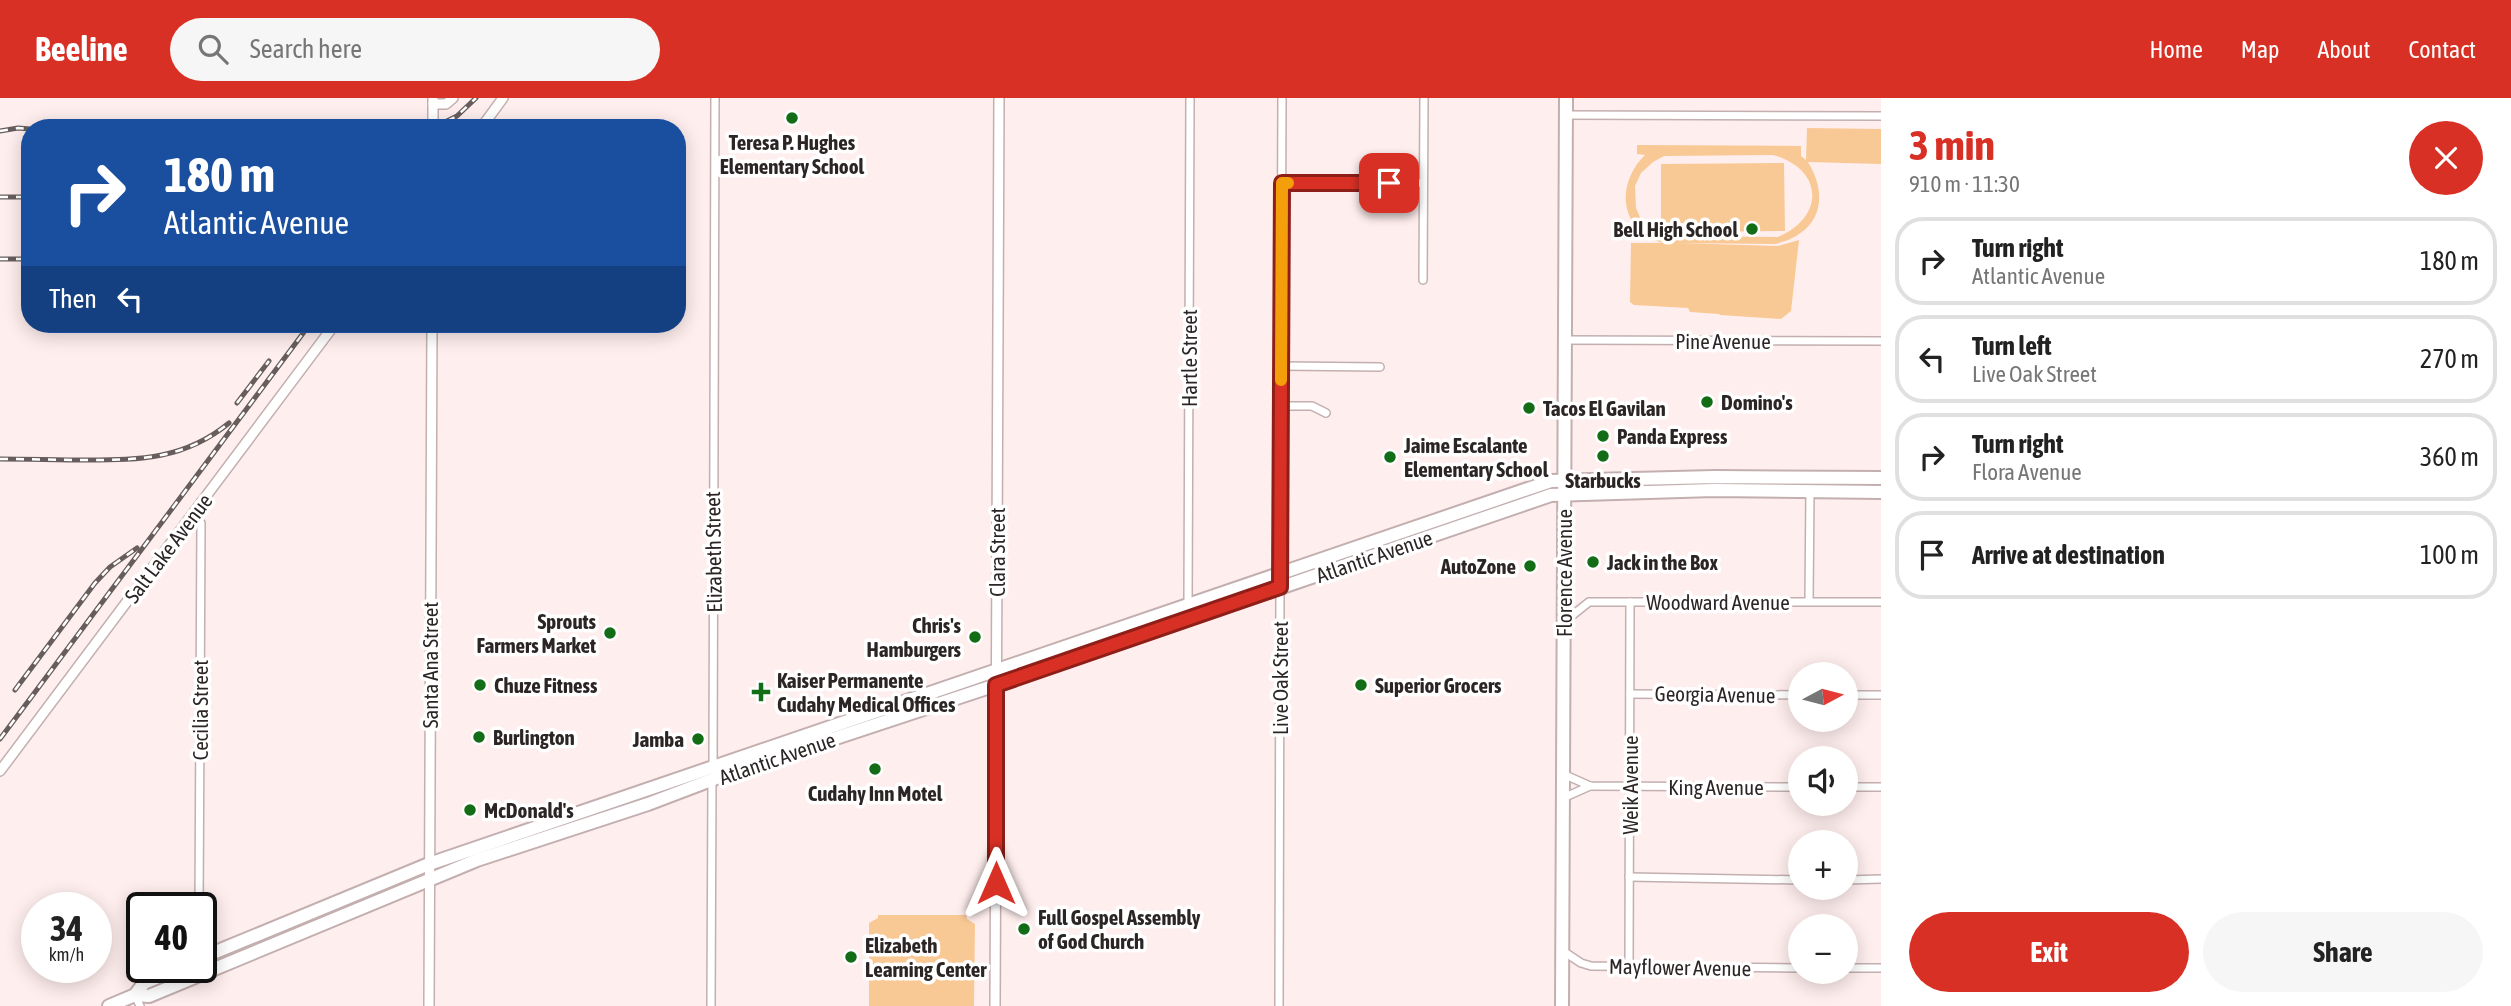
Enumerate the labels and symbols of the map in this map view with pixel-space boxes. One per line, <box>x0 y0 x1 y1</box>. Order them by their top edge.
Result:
marker: Teresa P. Hughes Elementary School <box>784 110 800 126</box>
place label: Teresa P. Hughes Elementary School <box>720 130 865 178</box>
pin <box>1359 153 1419 213</box>
place label: Bell High School <box>1613 217 1738 241</box>
marker: Bell High School <box>1744 221 1760 237</box>
street label: Hartle Street <box>1177 309 1201 407</box>
street label: Pine Avenue <box>1675 329 1771 353</box>
place label: Domino's <box>1721 390 1793 414</box>
marker: Domino's <box>1699 394 1715 410</box>
place label: Tacos El Gavilan <box>1543 396 1666 420</box>
marker: Tacos El Gavilan <box>1521 400 1537 416</box>
place label: Panda Express <box>1617 424 1728 448</box>
marker: Panda Express <box>1595 428 1611 444</box>
place label: Jaime Escalante Elementary School <box>1403 433 1549 481</box>
marker: Starbucks <box>1595 448 1611 464</box>
marker: Jaime Escalante Elementary School <box>1382 449 1398 465</box>
place label: Starbucks <box>1565 468 1641 492</box>
street label: Salt Lake Avenue <box>119 489 217 607</box>
street label: Elizabeth Street <box>700 491 726 613</box>
street label: Clara Street <box>985 507 1009 597</box>
street label: Florence Avenue <box>1552 509 1576 637</box>
street label: Atlantic Avenue <box>1313 525 1435 587</box>
place label: Jack in the Box <box>1606 550 1719 574</box>
place label: AutoZone <box>1440 554 1516 578</box>
marker: Jack in the Box <box>1585 554 1601 570</box>
marker: AutoZone <box>1522 558 1538 574</box>
street label: Woodward Avenue <box>1646 590 1790 614</box>
street label: Santa Ana Street <box>418 602 442 728</box>
place label: Sprouts Farmers Market <box>476 609 597 657</box>
place label: Chris's Hamburgers <box>867 613 962 661</box>
street label: Live Oak Street <box>1268 621 1292 735</box>
marker: Sprouts Farmers Market <box>602 625 618 641</box>
marker: Chris's Hamburgers <box>967 629 983 645</box>
street label: Cecilia Street <box>188 660 212 760</box>
north arrow <box>1788 662 1858 732</box>
place label: Kaiser Permanente Cudahy Medical Offices <box>777 668 956 716</box>
place label: Chuze Fitness <box>494 673 598 697</box>
place label: Superior Grocers <box>1375 673 1502 697</box>
marker: Chuze Fitness <box>472 677 488 693</box>
marker: Superior Grocers <box>1353 677 1369 693</box>
street label: Georgia Avenue <box>1654 681 1776 707</box>
marker: Kaiser Permanente Cudahy Medical Offices <box>751 682 771 702</box>
place label: Burlington <box>493 725 575 749</box>
place label: Jamba <box>632 727 684 751</box>
street label: Atlantic Avenue <box>716 727 838 789</box>
marker: Burlington <box>471 729 487 745</box>
marker: Jamba <box>690 731 706 747</box>
street label: Weik Avenue <box>1618 735 1642 835</box>
marker: Cudahy Inn Motel <box>867 761 883 777</box>
street label: King Avenue <box>1668 775 1764 799</box>
place label: Cudahy Inn Motel <box>808 781 943 805</box>
place label: McDonald's <box>484 798 574 822</box>
marker: McDonald's <box>462 802 478 818</box>
position arrow <box>959 846 1033 920</box>
speed limit sign: 40 <box>126 892 217 983</box>
place label: Full Gospel Assembly of God Church <box>1038 905 1201 953</box>
marker: Full Gospel Assembly of God Church <box>1016 921 1032 937</box>
place label: Elizabeth Learning Center <box>865 933 987 981</box>
marker: Elizabeth Learning Center <box>843 949 859 965</box>
street label: Mayflower Avenue <box>1609 954 1751 980</box>

